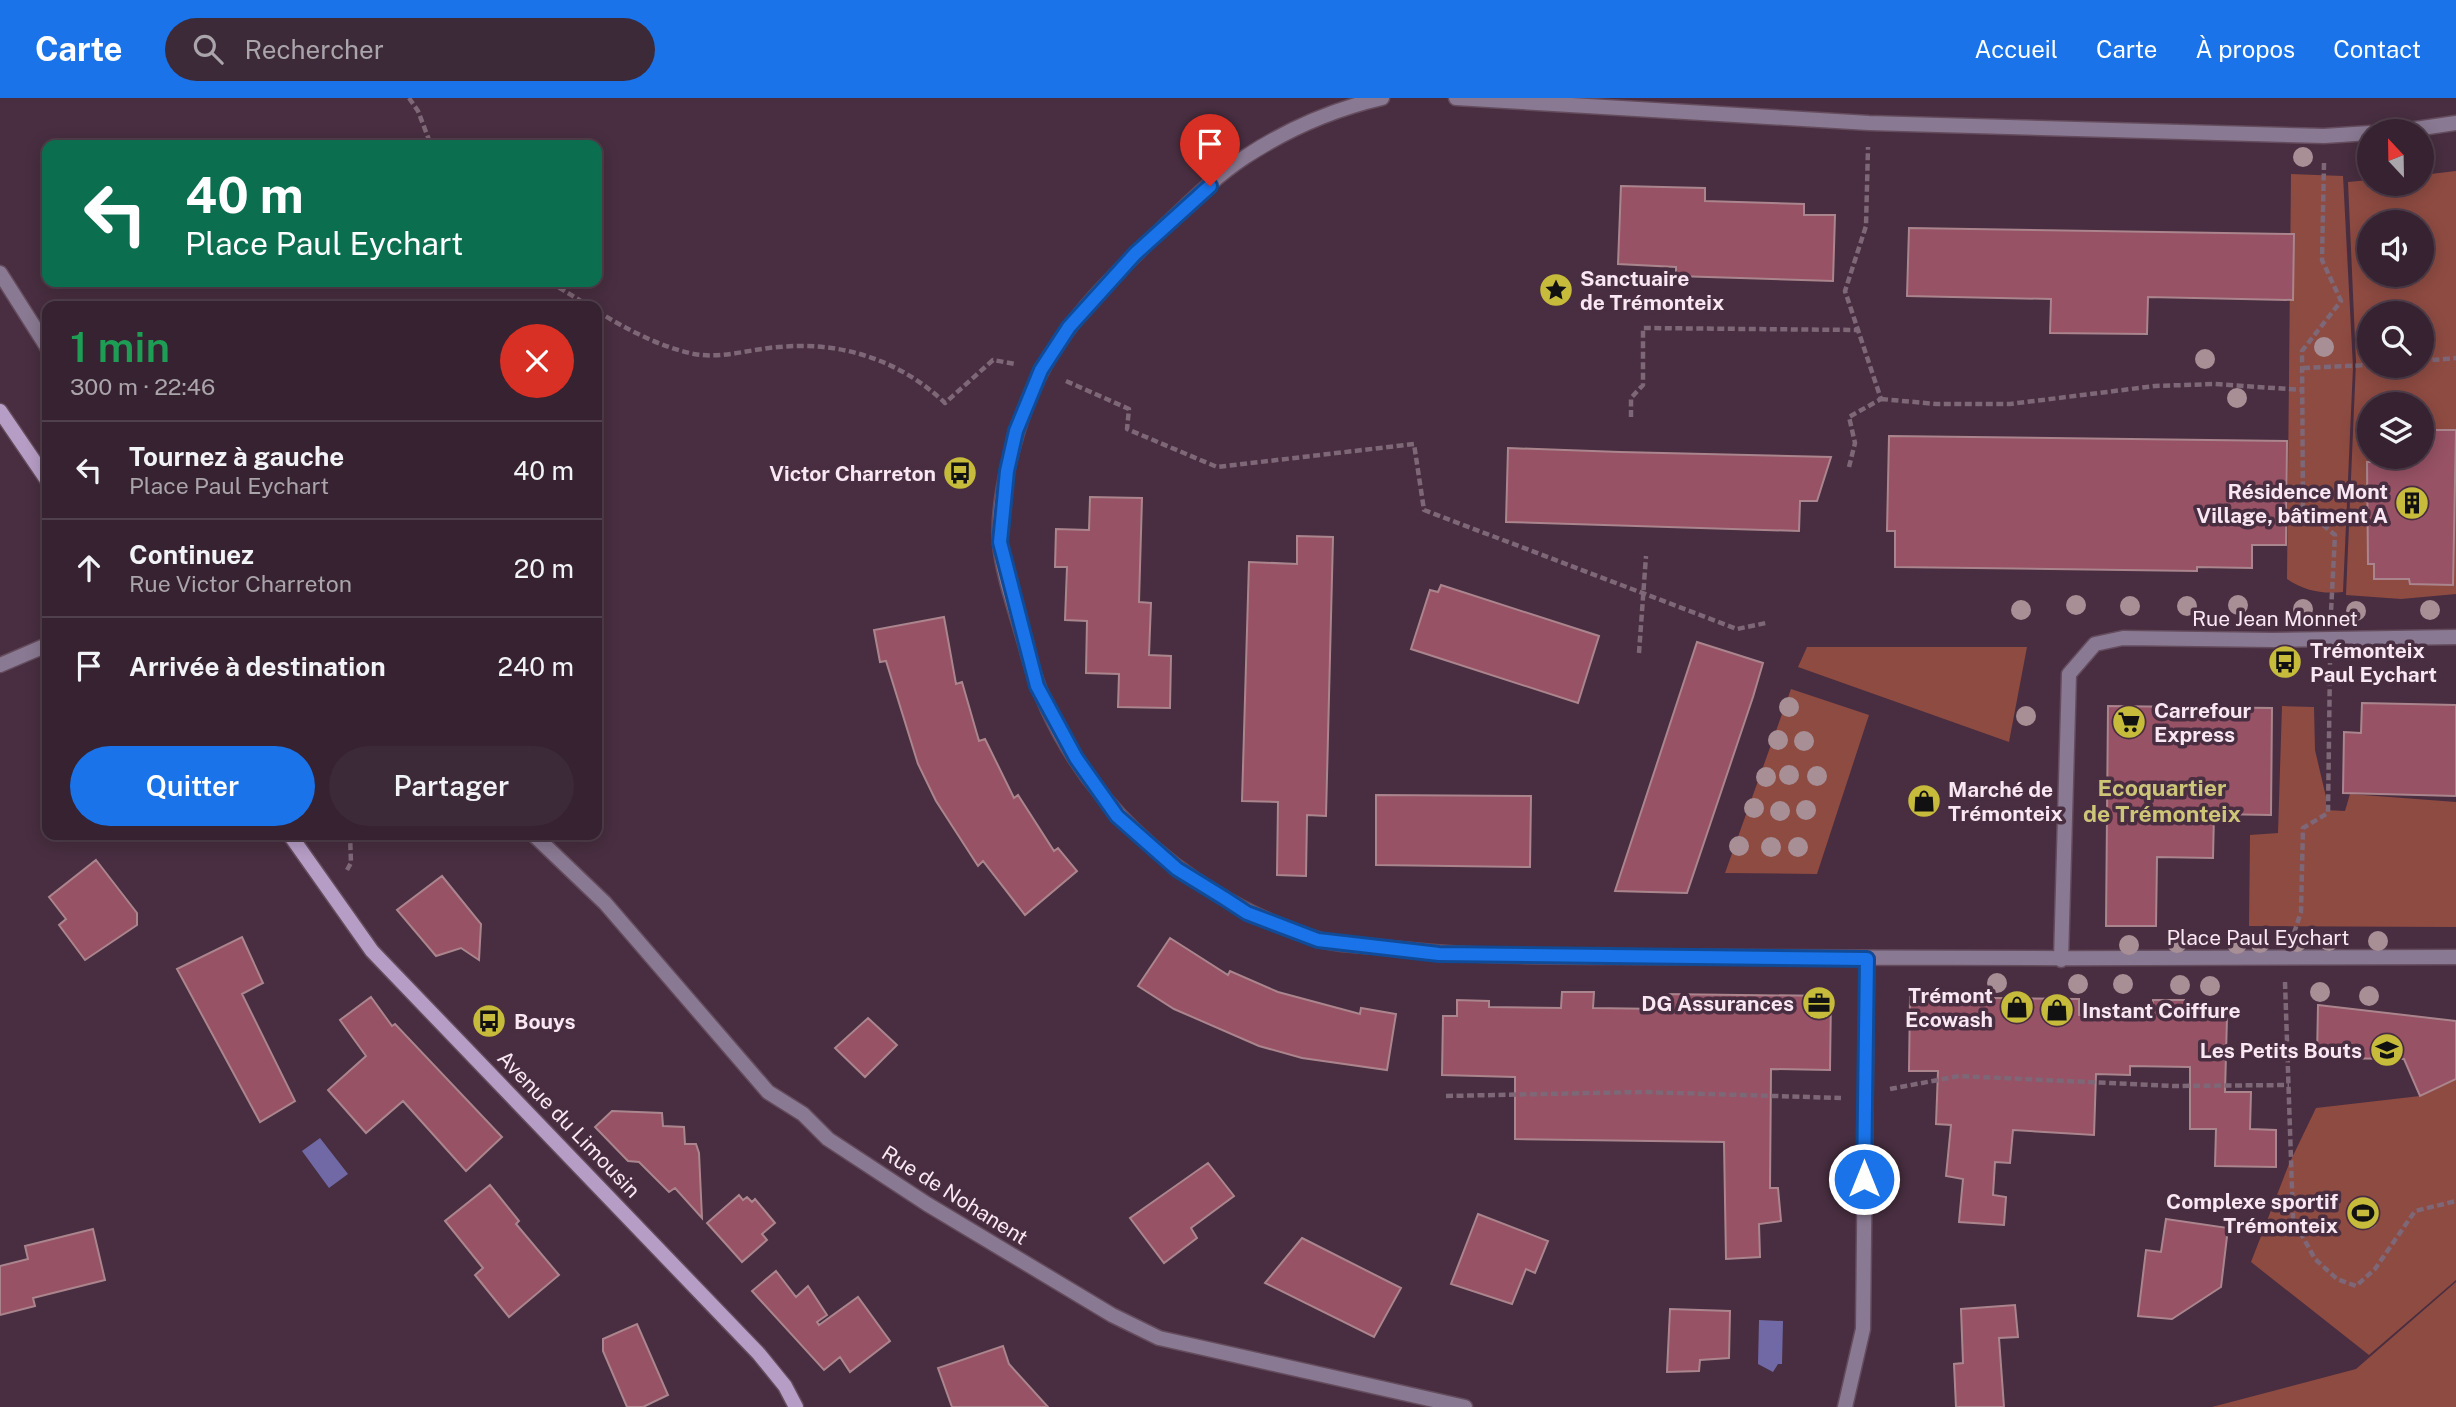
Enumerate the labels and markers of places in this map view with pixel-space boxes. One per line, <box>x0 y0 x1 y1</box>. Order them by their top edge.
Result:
pin <box>1180 114 1240 186</box>
place label: Sanctuaire de Trémonteix <box>1580 266 1724 315</box>
place icon: Sanctuaire de Trémonteix <box>1537 271 1575 309</box>
bus stop icon: Victor Charreton <box>941 454 979 492</box>
place label: Victor Charreton <box>769 461 936 486</box>
place label: Résidence Mont Village, bâtiment A <box>2196 479 2388 528</box>
building icon: Résidence Mont Village, bâtiment A <box>2393 484 2431 522</box>
place label: Trémonteix Paul Eychart <box>2310 638 2437 687</box>
bus stop icon: Trémonteix Paul Eychart <box>2266 643 2304 681</box>
place label: Carrefour Express <box>2154 698 2252 747</box>
supermarket icon: Carrefour Express <box>2110 703 2148 741</box>
place label: Marché de Trémonteix <box>1948 777 2063 826</box>
shop icon: Marché de Trémonteix <box>1905 782 1943 820</box>
place label: Trémont Ecowash <box>1905 983 1993 1032</box>
office icon: DG Assurances <box>1800 984 1838 1022</box>
shop icon: Trémont Ecowash <box>1998 988 2036 1026</box>
place label: DG Assurances <box>1641 991 1794 1016</box>
shop icon: Instant Coiffure <box>2038 991 2076 1029</box>
place label: Instant Coiffure <box>2082 998 2241 1023</box>
bus stop icon: Bouys <box>470 1002 508 1040</box>
place label: Bouys <box>514 1009 576 1034</box>
school or university icon: Les Petits Bouts <box>2368 1031 2406 1069</box>
place label: Les Petits Bouts <box>2200 1038 2362 1063</box>
place label: Complexe sportif Trémonteix <box>2166 1189 2338 1238</box>
sports icon: Complexe sportif Trémonteix <box>2344 1194 2382 1232</box>

